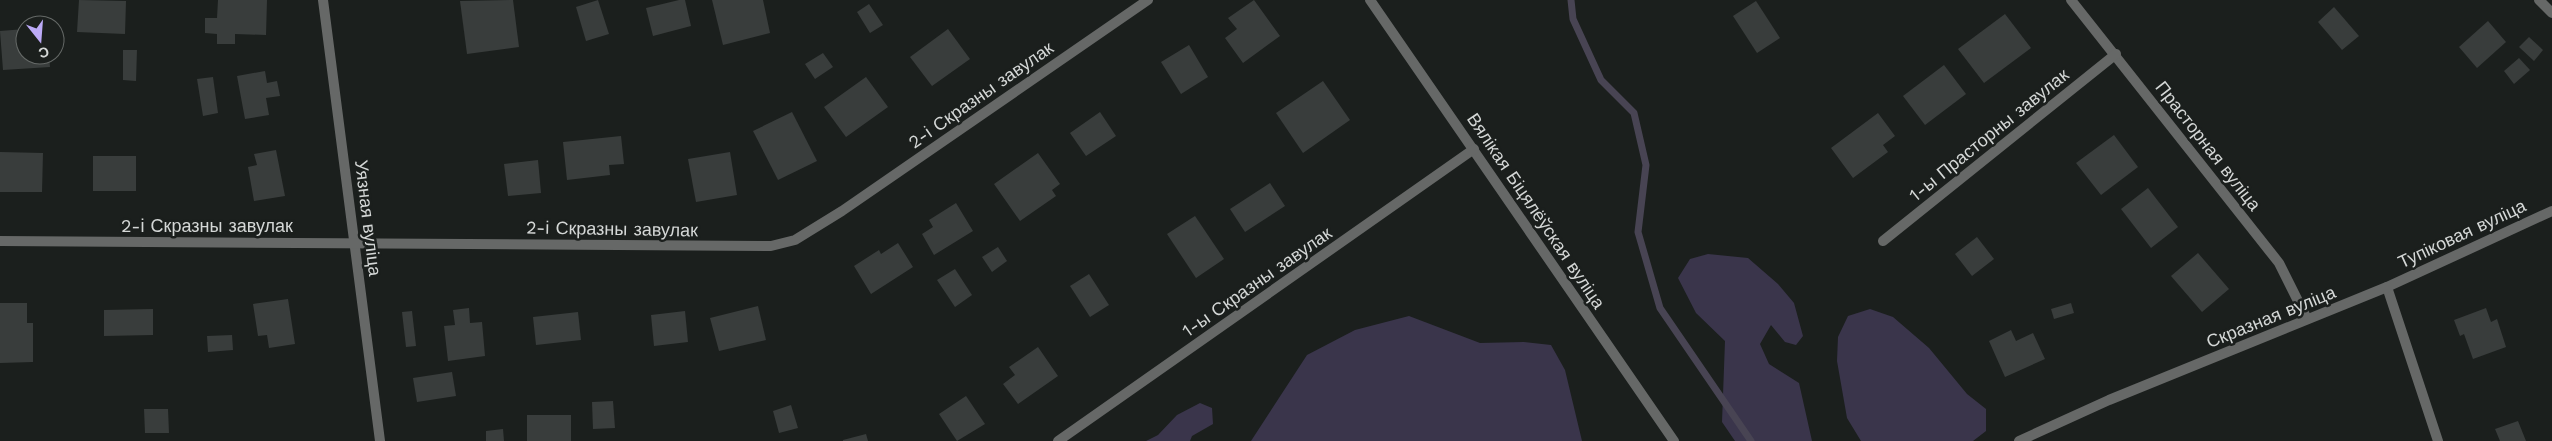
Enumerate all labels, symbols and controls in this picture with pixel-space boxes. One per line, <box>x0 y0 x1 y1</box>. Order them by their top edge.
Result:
north arrow <box>15 15 65 65</box>
street label: 2-і Скразны завулак <box>904 37 1057 152</box>
text: С <box>37 43 51 62</box>
street label: 1-ы Прасторны завулак <box>1905 64 2073 205</box>
street label: Прасторная вуліца <box>2151 77 2266 215</box>
street label: Вялікая Біцялёўская вуліца <box>1463 109 1610 313</box>
street label: Уязная вуліца <box>351 159 386 278</box>
street label: Тупіковая вуліца <box>2395 194 2530 272</box>
street label: 2-і Скразны завулак <box>121 215 293 236</box>
street label: 2-і Скразны завулак <box>526 217 698 241</box>
street label: 1-ы Скразны завулак <box>1178 222 1336 341</box>
street label: Скразная вуліца <box>2203 281 2339 352</box>

